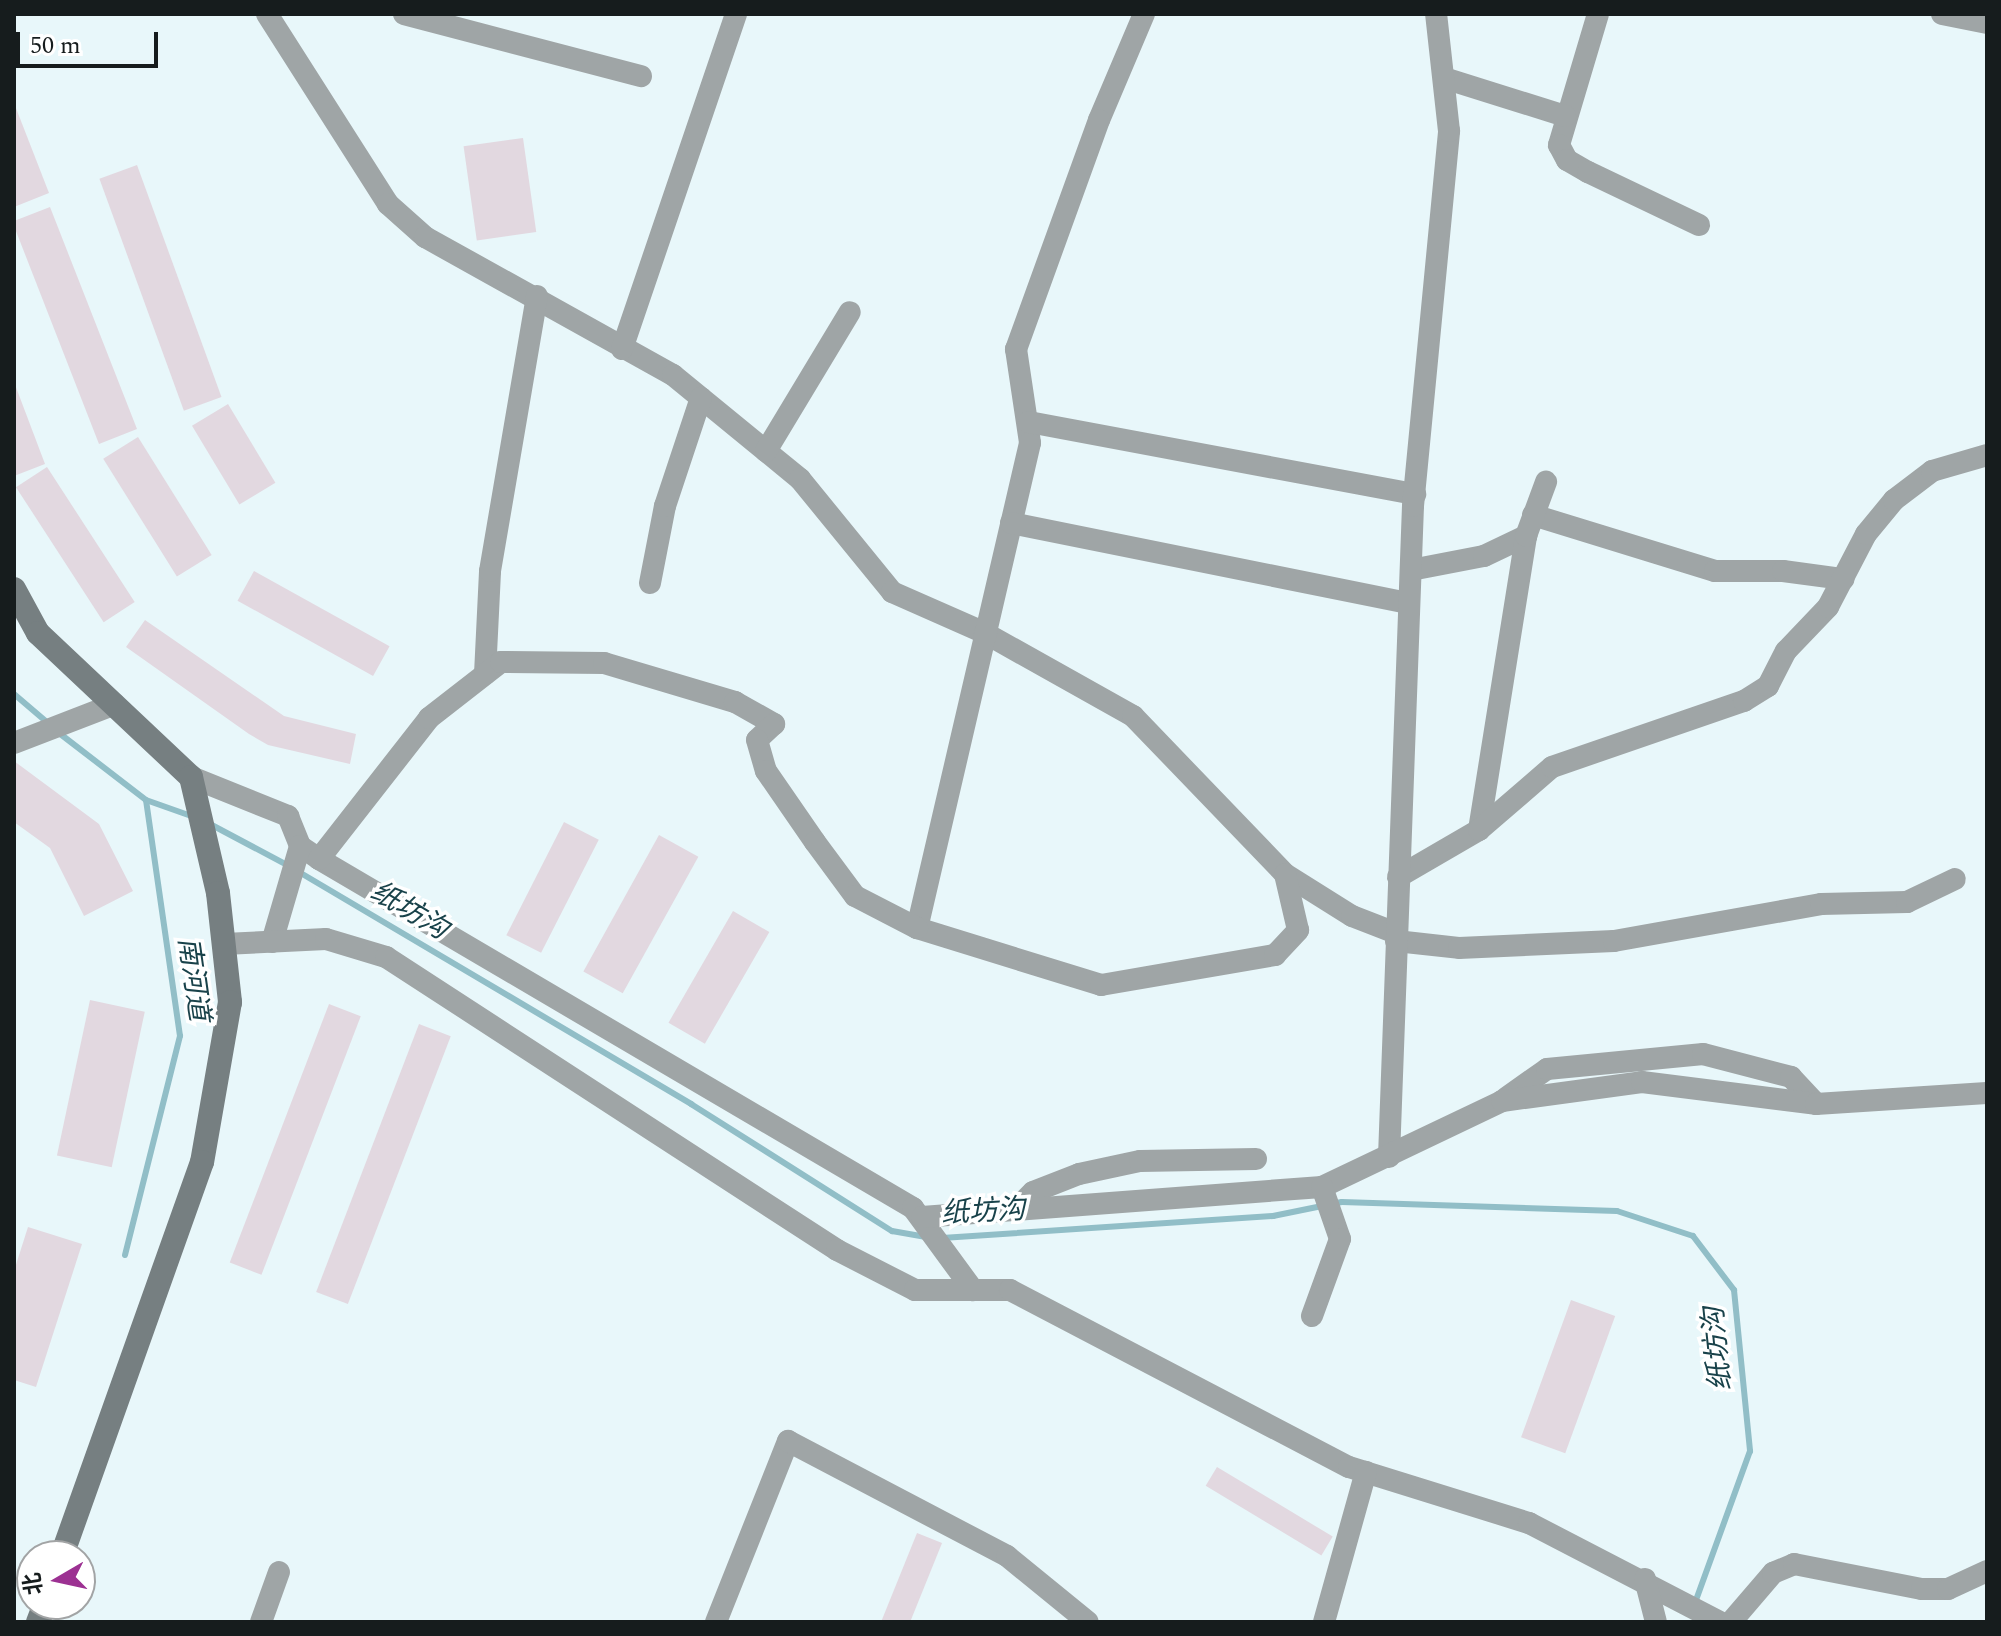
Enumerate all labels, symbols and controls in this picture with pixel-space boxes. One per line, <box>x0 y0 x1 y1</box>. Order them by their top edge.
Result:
scale bar <box>20 16 162 66</box>
text: 50 m <box>30 28 81 64</box>
water label: 纸坊沟 <box>364 875 454 947</box>
water label: 南河道 <box>171 935 215 1023</box>
water label: 纸坊沟 <box>940 1193 1026 1231</box>
water label: 纸坊沟 <box>1697 1305 1739 1393</box>
north arrow <box>16 1540 96 1620</box>
text: 北 <box>16 1570 52 1597</box>

